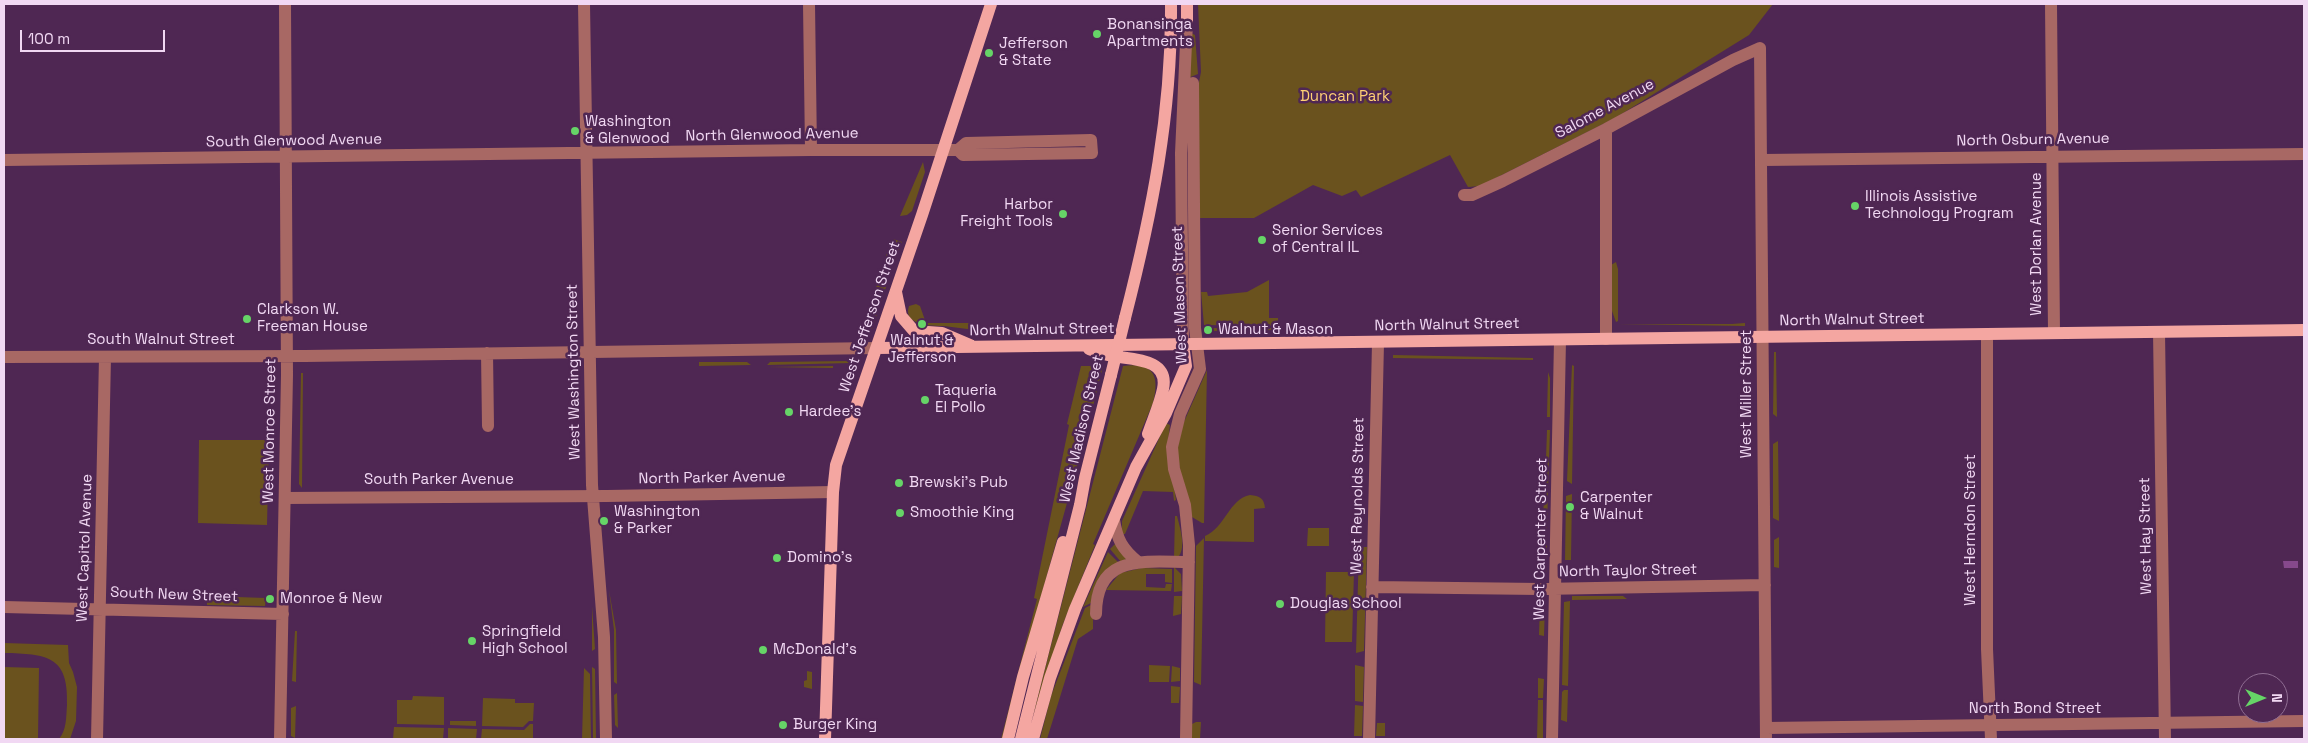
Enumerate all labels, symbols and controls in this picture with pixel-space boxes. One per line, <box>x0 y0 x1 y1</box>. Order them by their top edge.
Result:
place label: Bonansinga Apartments <box>1107 16 1193 51</box>
scale bar <box>22 20 168 52</box>
marker: Bonansinga Apartments <box>1091 28 1103 40</box>
text: 100 m <box>28 29 70 48</box>
place label: Jefferson & State <box>999 35 1068 70</box>
marker: Jefferson & State <box>983 47 995 59</box>
street label: Salome Avenue <box>1552 75 1658 143</box>
park label: Duncan Park <box>1300 88 1390 106</box>
place label: Washington & Glenwood <box>585 113 671 148</box>
street label: North Glenwood Avenue <box>685 124 859 146</box>
marker: Washington & Glenwood <box>569 125 581 137</box>
street label: South Glenwood Avenue <box>206 130 382 152</box>
street label: North Osburn Avenue <box>1956 130 2110 150</box>
street label: West Dorlan Avenue <box>2028 172 2046 316</box>
place label: Illinois Assistive Technology Program <box>1865 188 2014 223</box>
place label: Harbor Freight Tools <box>960 196 1053 231</box>
marker: Illinois Assistive Technology Program <box>1849 200 1861 212</box>
marker: Harbor Freight Tools <box>1057 208 1069 220</box>
place label: Senior Services of Central IL <box>1272 222 1383 257</box>
street label: West Mason Street <box>1169 226 1191 364</box>
marker: Senior Services of Central IL <box>1256 234 1268 246</box>
street label: West Jefferson Street <box>836 239 904 395</box>
street label: West Washington Street <box>563 284 585 460</box>
place label: Clarkson W. Freeman House <box>257 301 368 336</box>
street label: North Walnut Street <box>1779 310 1925 330</box>
marker: Clarkson W. Freeman House <box>241 313 253 325</box>
street label: North Walnut Street <box>1374 315 1520 335</box>
marker: Walnut & Jefferson <box>916 318 928 330</box>
street label: North Walnut Street <box>969 320 1115 340</box>
place label: Walnut & Mason <box>1218 321 1333 339</box>
marker: Walnut & Mason <box>1202 324 1214 336</box>
street label: West Miller Street <box>1738 330 1756 458</box>
street label: South Walnut Street <box>87 331 235 349</box>
place label: Walnut & Jefferson <box>888 332 956 367</box>
street label: West Madison Street <box>1056 353 1108 505</box>
street label: West Monroe Street <box>260 358 280 504</box>
place label: Taqueria El Pollo <box>935 382 997 417</box>
marker: Taqueria El Pollo <box>919 394 931 406</box>
place label: Hardee's <box>799 403 861 421</box>
marker: Hardee's <box>783 406 795 418</box>
street label: West Reynolds Street <box>1348 417 1368 575</box>
street label: West Herndon Street <box>1962 454 1980 606</box>
street label: West Carpenter Street <box>1531 458 1551 620</box>
street label: North Parker Avenue <box>638 468 786 488</box>
street label: South Parker Avenue <box>364 471 514 489</box>
street label: West Capitol Avenue <box>73 474 97 622</box>
place label: Brewski's Pub <box>909 474 1008 492</box>
marker: Brewski's Pub <box>893 477 905 489</box>
street label: West Hay Street <box>2136 477 2156 595</box>
place label: Carpenter & Walnut <box>1580 489 1653 524</box>
marker: Carpenter & Walnut <box>1564 501 1576 513</box>
place label: Washington & Parker <box>614 503 700 538</box>
place label: Smoothie King <box>910 504 1014 522</box>
marker: Smoothie King <box>894 507 906 519</box>
marker: Washington & Parker <box>598 515 610 527</box>
place label: Domino's <box>787 549 852 567</box>
marker: Domino's <box>771 552 783 564</box>
street label: North Taylor Street <box>1559 561 1697 581</box>
street label: South New Street <box>110 584 238 606</box>
place label: Monroe & New <box>280 590 382 608</box>
marker: Monroe & New <box>264 593 276 605</box>
place label: Douglas School <box>1290 595 1402 613</box>
marker: Douglas School <box>1274 598 1286 610</box>
place label: Springfield High School <box>482 623 568 658</box>
marker: Springfield High School <box>466 635 478 647</box>
place label: McDonald's <box>773 641 857 659</box>
marker: McDonald's <box>757 644 769 656</box>
north arrow <box>2238 673 2288 723</box>
text: N <box>2268 693 2286 703</box>
street label: North Bond Street <box>1969 700 2101 718</box>
place label: Burger King <box>793 716 877 734</box>
marker: Burger King <box>777 719 789 731</box>

